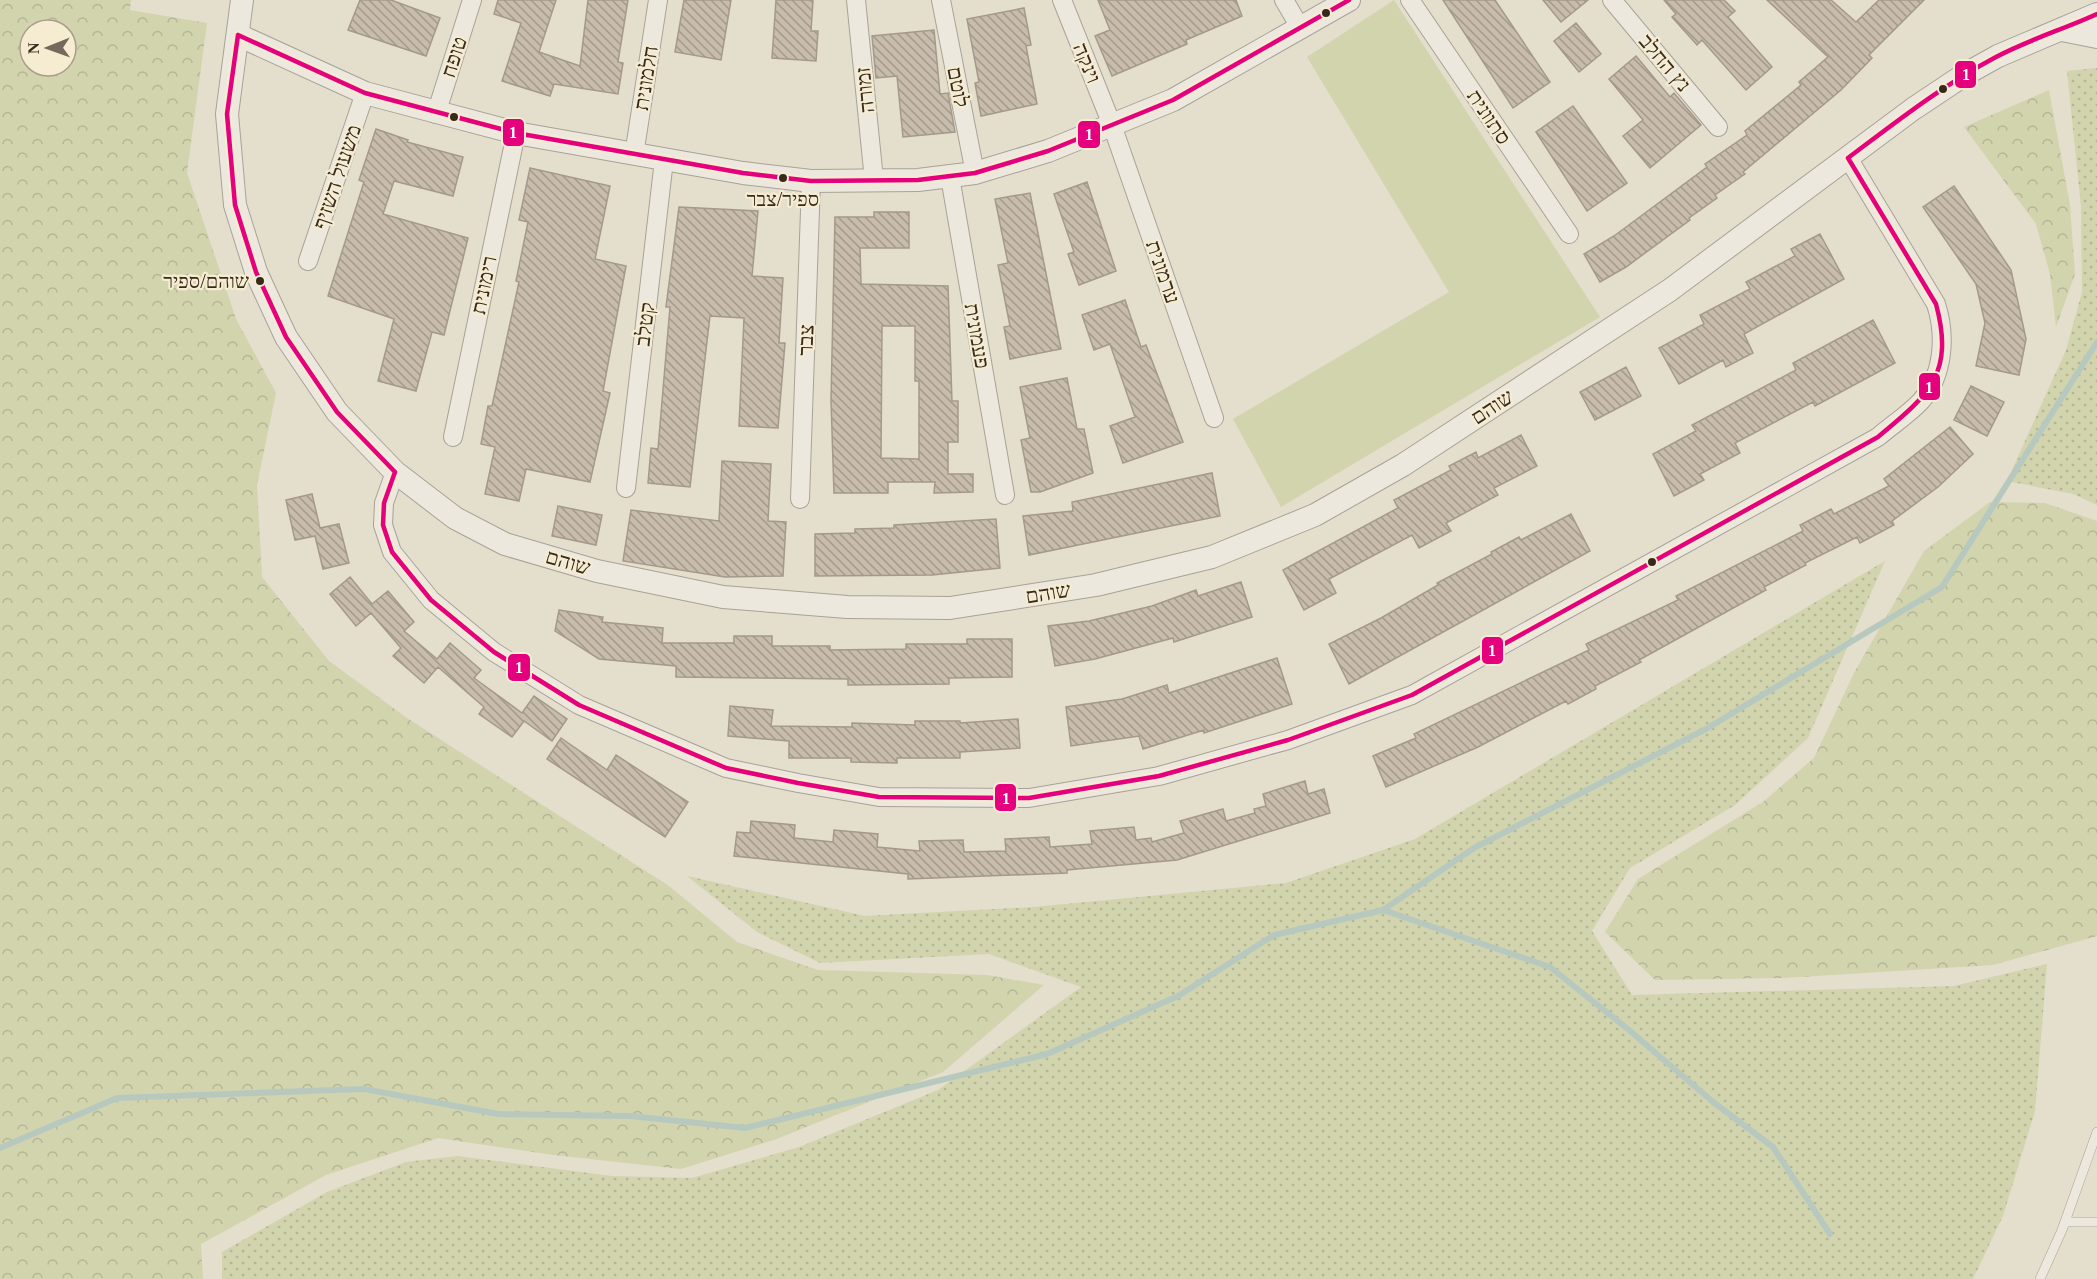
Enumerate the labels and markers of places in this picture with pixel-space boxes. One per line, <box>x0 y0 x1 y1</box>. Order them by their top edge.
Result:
unlabelled marker <box>1320 7 1332 19</box>
unlabelled marker <box>1937 83 1949 95</box>
unlabelled marker <box>448 111 460 123</box>
marker: ספיר/צבר <box>777 172 789 184</box>
place label: ספיר/צבר <box>747 188 819 210</box>
place label: שוהם/ספיר <box>163 270 249 292</box>
marker: שוהם/ספיר <box>254 275 266 287</box>
unlabelled marker <box>1646 556 1658 568</box>

